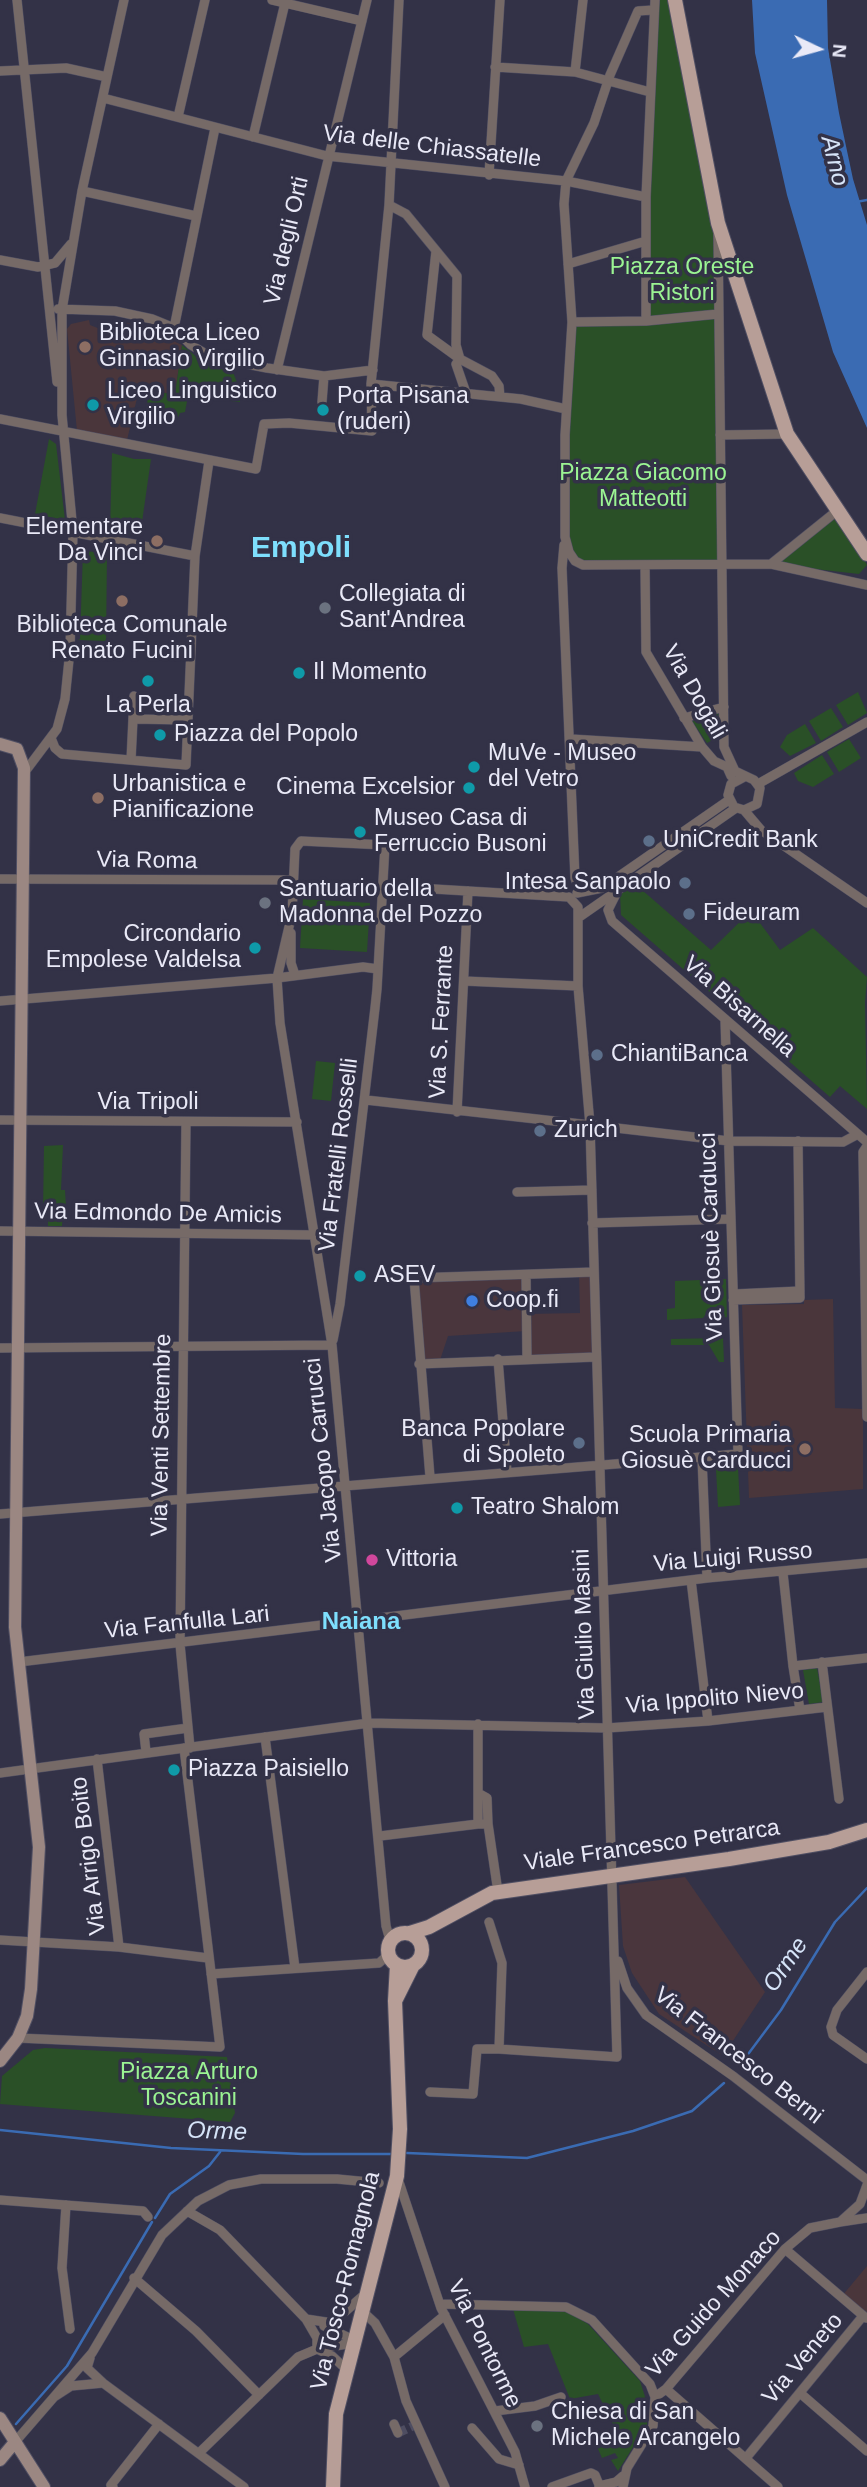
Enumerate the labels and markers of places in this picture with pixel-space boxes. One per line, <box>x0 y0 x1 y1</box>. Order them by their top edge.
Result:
place label: Biblioteca Liceo Ginnasio Virgilio <box>99 320 265 374</box>
marker: Biblioteca Liceo Ginnasio Virgilio <box>77 339 93 355</box>
place label: Liceo Linguistico Virgilio <box>107 378 277 432</box>
place label: Porta Pisana (ruderi) <box>337 383 469 437</box>
marker: Liceo Linguistico Virgilio <box>85 397 101 413</box>
marker: Porta Pisana (ruderi) <box>315 402 331 418</box>
place label: Elementare Da Vinci <box>25 514 143 568</box>
marker: Elementare Da Vinci <box>149 533 165 549</box>
place label: Collegiata di Sant'Andrea <box>339 581 466 635</box>
marker: Biblioteca Comunale Renato Fucini <box>114 593 130 609</box>
marker: Collegiata di Sant'Andrea <box>317 600 333 616</box>
place label: Biblioteca Comunale Renato Fucini <box>17 612 227 666</box>
place label: Il Momento <box>313 659 427 687</box>
marker: Il Momento <box>291 665 307 681</box>
marker: La Perla <box>140 673 156 689</box>
place label: La Perla <box>105 692 191 720</box>
place label: Piazza del Popolo <box>174 721 358 749</box>
marker: Piazza del Popolo <box>152 727 168 743</box>
place label: MuVe - Museo del Vetro <box>488 740 636 794</box>
marker: MuVe - Museo del Vetro <box>466 759 482 775</box>
place label: Urbanistica e Pianificazione <box>112 771 254 825</box>
place label: Cinema Excelsior <box>276 774 455 802</box>
marker: Cinema Excelsior <box>461 780 477 796</box>
marker: Urbanistica e Pianificazione <box>90 790 106 806</box>
place label: Museo Casa di Ferruccio Busoni <box>374 805 547 859</box>
marker: Museo Casa di Ferruccio Busoni <box>352 824 368 840</box>
place label: UniCredit Bank <box>663 827 818 855</box>
marker: UniCredit Bank <box>641 833 657 849</box>
place label: Intesa Sanpaolo <box>505 869 671 897</box>
marker: Intesa Sanpaolo <box>677 875 693 891</box>
place label: Santuario della Madonna del Pozzo <box>279 876 482 930</box>
marker: Santuario della Madonna del Pozzo <box>257 895 273 911</box>
place label: Fideuram <box>703 900 800 928</box>
marker: Fideuram <box>681 906 697 922</box>
place label: Circondario Empolese Valdelsa <box>46 921 241 975</box>
marker: Circondario Empolese Valdelsa <box>247 940 263 956</box>
place label: ChiantiBanca <box>611 1041 748 1069</box>
marker: ChiantiBanca <box>589 1047 605 1063</box>
place label: Zurich <box>554 1117 618 1145</box>
marker: Zurich <box>532 1123 548 1139</box>
place label: ASEV <box>374 1262 435 1290</box>
marker: ASEV <box>352 1268 368 1284</box>
place label: Coop.fi <box>486 1287 559 1315</box>
marker: Coop.fi <box>464 1293 480 1309</box>
place label: Banca Popolare di Spoleto <box>401 1416 565 1470</box>
place label: Scuola Primaria Giosuè Carducci <box>621 1422 791 1476</box>
marker: Banca Popolare di Spoleto <box>571 1435 587 1451</box>
marker: Scuola Primaria Giosuè Carducci <box>797 1441 813 1457</box>
place label: Teatro Shalom <box>471 1494 619 1522</box>
marker: Teatro Shalom <box>449 1500 465 1516</box>
place label: Vittoria <box>386 1546 457 1574</box>
marker: Vittoria <box>364 1552 380 1568</box>
place label: Piazza Paisiello <box>188 1756 349 1784</box>
marker: Piazza Paisiello <box>166 1762 182 1778</box>
place label: Chiesa di San Michele Arcangelo <box>551 2399 740 2453</box>
marker: Chiesa di San Michele Arcangelo <box>529 2418 545 2434</box>

